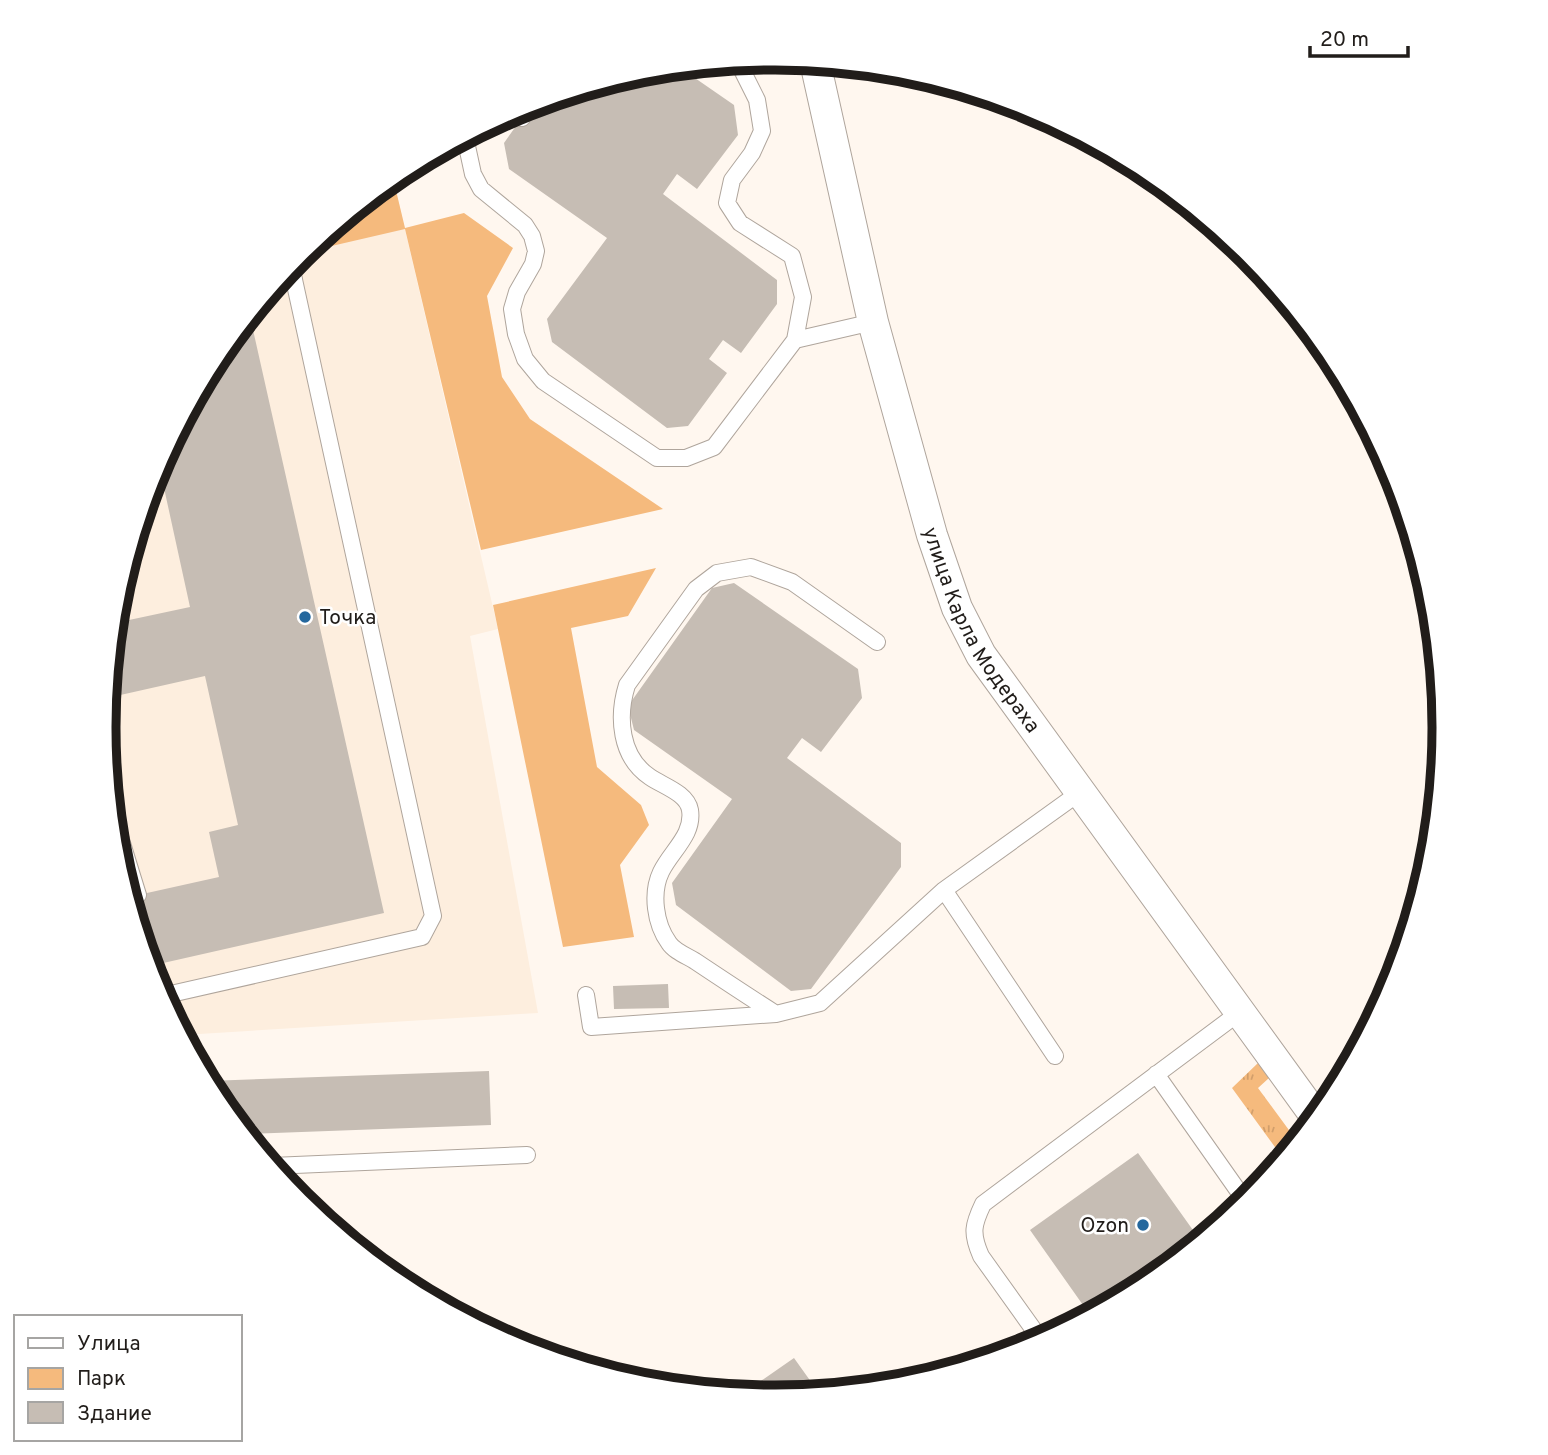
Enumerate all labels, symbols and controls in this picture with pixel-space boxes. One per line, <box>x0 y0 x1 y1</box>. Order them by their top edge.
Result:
scale bar <box>1310 14 1408 58</box>
text: 20 m <box>1320 27 1369 54</box>
street label: улица Карла Модераха <box>916 524 1045 739</box>
place label: Точка <box>319 605 376 632</box>
marker: Точка <box>297 609 313 625</box>
place label: Ozon <box>1080 1213 1129 1240</box>
marker: Ozon <box>1135 1217 1151 1233</box>
legend <box>14 1315 242 1441</box>
text: Улица <box>77 1331 141 1358</box>
text: Парк <box>77 1366 126 1393</box>
text: Здание <box>77 1401 152 1428</box>

